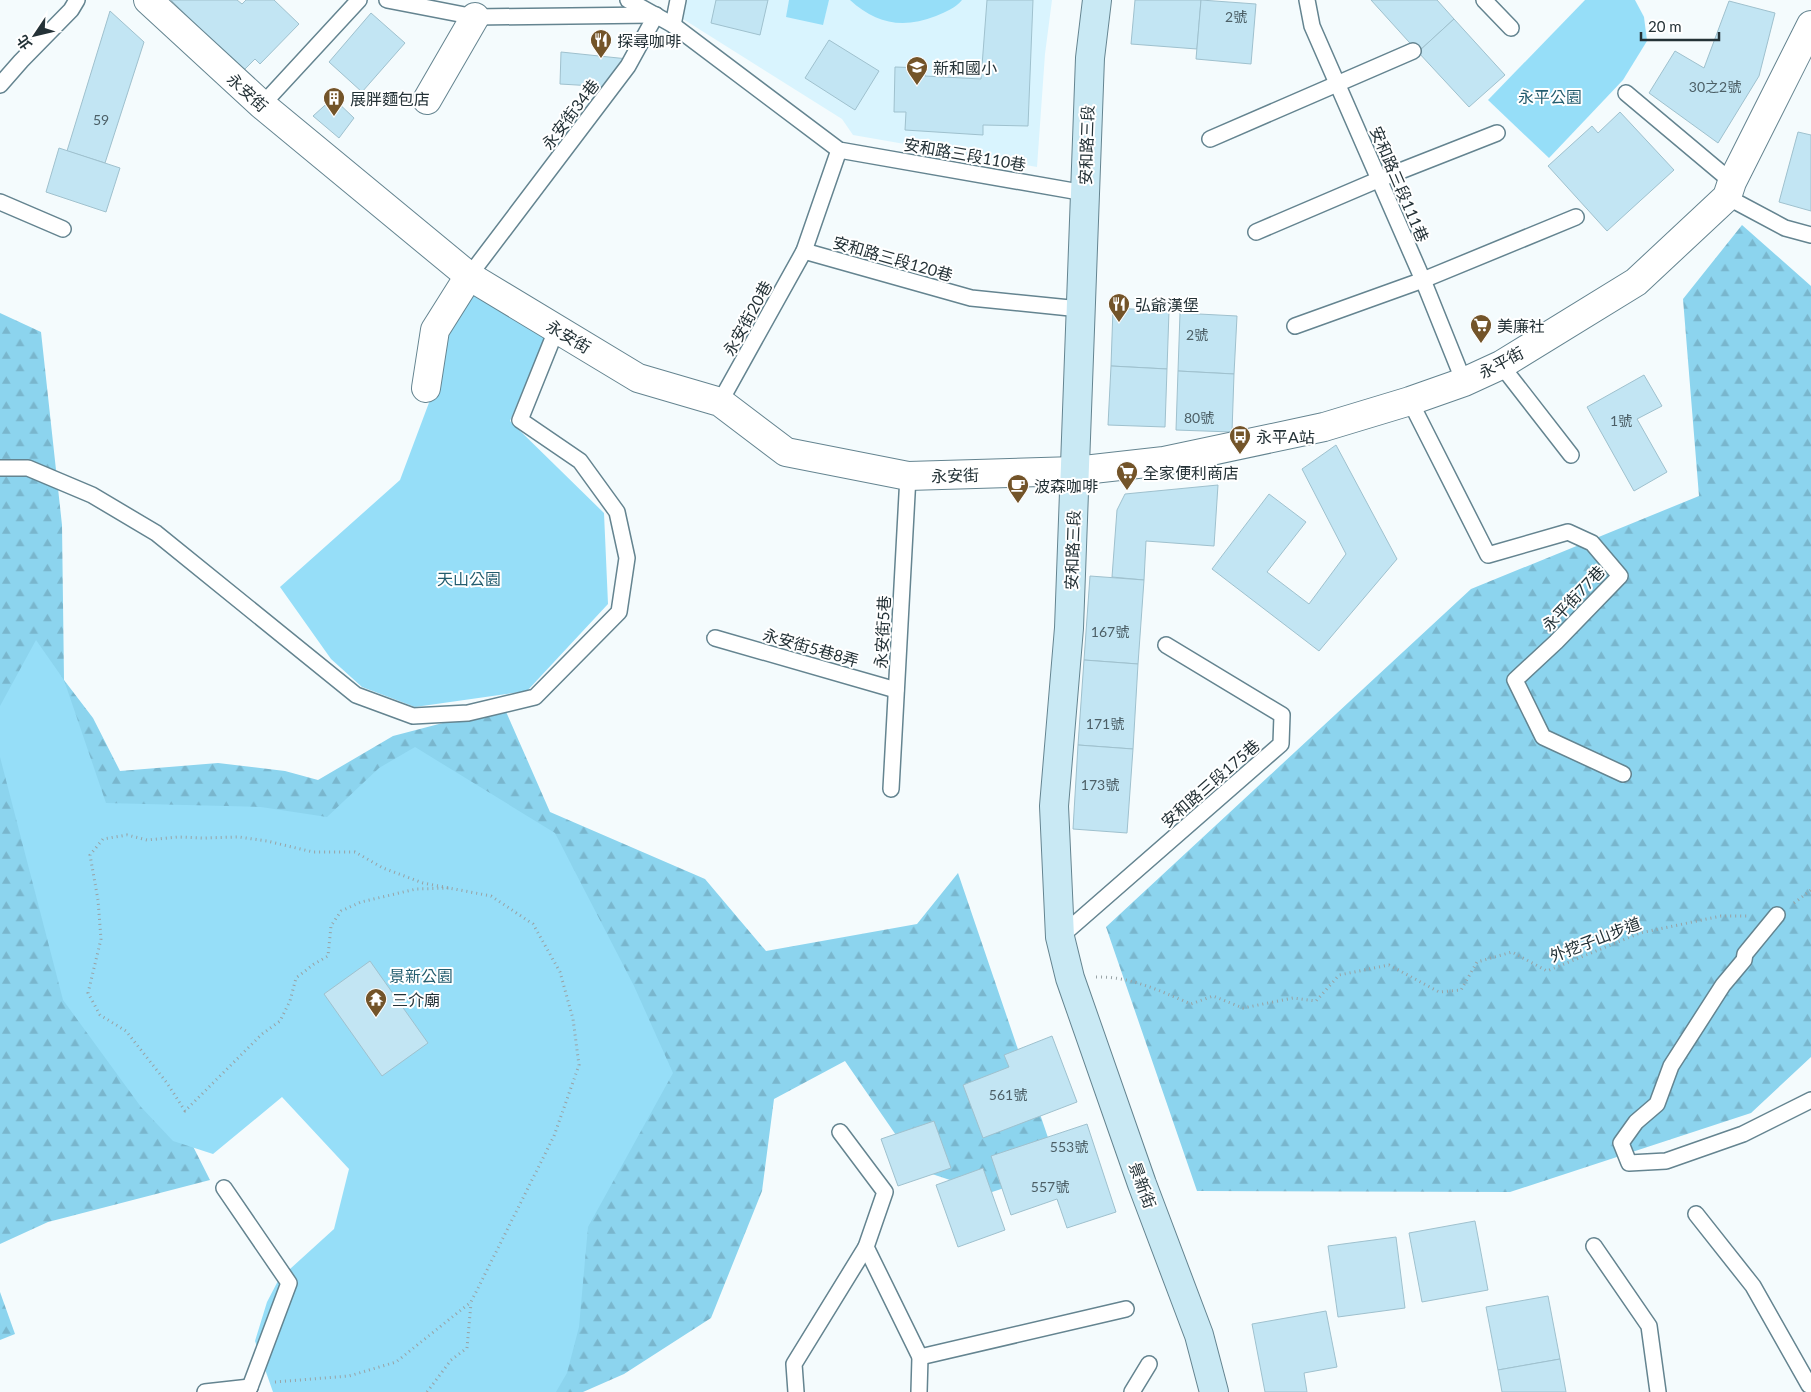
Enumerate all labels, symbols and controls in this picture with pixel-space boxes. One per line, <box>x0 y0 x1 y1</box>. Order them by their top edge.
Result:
house number: 2號 <box>1225 8 1247 25</box>
north arrow <box>10 10 60 60</box>
scale bar <box>1641 10 1718 42</box>
text: 20 m <box>1648 17 1682 35</box>
restaurant icon: 探尋咖啡 <box>589 28 613 59</box>
place label: 探尋咖啡 <box>617 31 681 50</box>
text: 北 <box>13 32 35 53</box>
school or university icon: 新和國小 <box>905 55 929 86</box>
place label: 新和國小 <box>933 58 997 77</box>
street label: 永安街 <box>224 69 272 115</box>
street label: 永安街34巷 <box>538 75 602 153</box>
house number: 30之2號 <box>1689 78 1741 95</box>
building icon: 展胖麵包店 <box>322 86 346 117</box>
park label: 永平公園 <box>1518 87 1582 106</box>
place label: 展胖麵包店 <box>350 89 430 108</box>
street label: 安和路三段 <box>1075 105 1097 185</box>
house number: 59 <box>93 111 109 128</box>
street label: 安和路三段111巷 <box>1367 123 1433 245</box>
street label: 安和路三段110巷 <box>902 134 1028 174</box>
street label: 安和路三段120巷 <box>831 232 955 284</box>
street label: 永安街20巷 <box>719 277 775 359</box>
restaurant icon: 弘爺漢堡 <box>1107 292 1131 323</box>
place label: 弘爺漢堡 <box>1135 295 1199 314</box>
supermarket icon: 美廉社 <box>1469 313 1493 344</box>
street label: 永安街 <box>544 315 594 357</box>
place label: 美廉社 <box>1497 316 1545 335</box>
house number: 2號 <box>1186 326 1208 343</box>
street label: 永平街 <box>1475 342 1527 382</box>
house number: 80號 <box>1184 409 1214 426</box>
house number: 1號 <box>1610 412 1632 429</box>
bus stop icon: 永平A站 <box>1228 424 1252 455</box>
place label: 永平A站 <box>1256 427 1315 446</box>
supermarket icon: 全家便利商店 <box>1115 460 1139 491</box>
place label: 全家便利商店 <box>1143 463 1239 482</box>
street label: 永安街 <box>931 465 979 485</box>
cafe icon: 波森咖啡 <box>1006 473 1030 504</box>
place label: 波森咖啡 <box>1034 476 1098 495</box>
street label: 安和路三段 <box>1061 510 1083 590</box>
street label: 永平街77巷 <box>1538 561 1608 635</box>
park label: 天山公園 <box>437 569 501 588</box>
street label: 永安街5巷 <box>871 595 893 669</box>
house number: 167號 <box>1091 623 1129 640</box>
street label: 永安街5巷8弄 <box>761 624 861 670</box>
house number: 171號 <box>1086 715 1124 732</box>
street label: 安和路三段175巷 <box>1157 735 1263 831</box>
house number: 173號 <box>1081 776 1119 793</box>
street label: 外挖子山步道 <box>1547 913 1643 965</box>
park label: 景新公園 <box>389 966 453 985</box>
temple icon: 三介廟 <box>364 987 388 1018</box>
place label: 三介廟 <box>392 990 440 1009</box>
house number: 561號 <box>989 1086 1027 1103</box>
house number: 553號 <box>1050 1138 1088 1155</box>
street label: 景新街 <box>1126 1159 1160 1211</box>
house number: 557號 <box>1031 1178 1069 1195</box>

